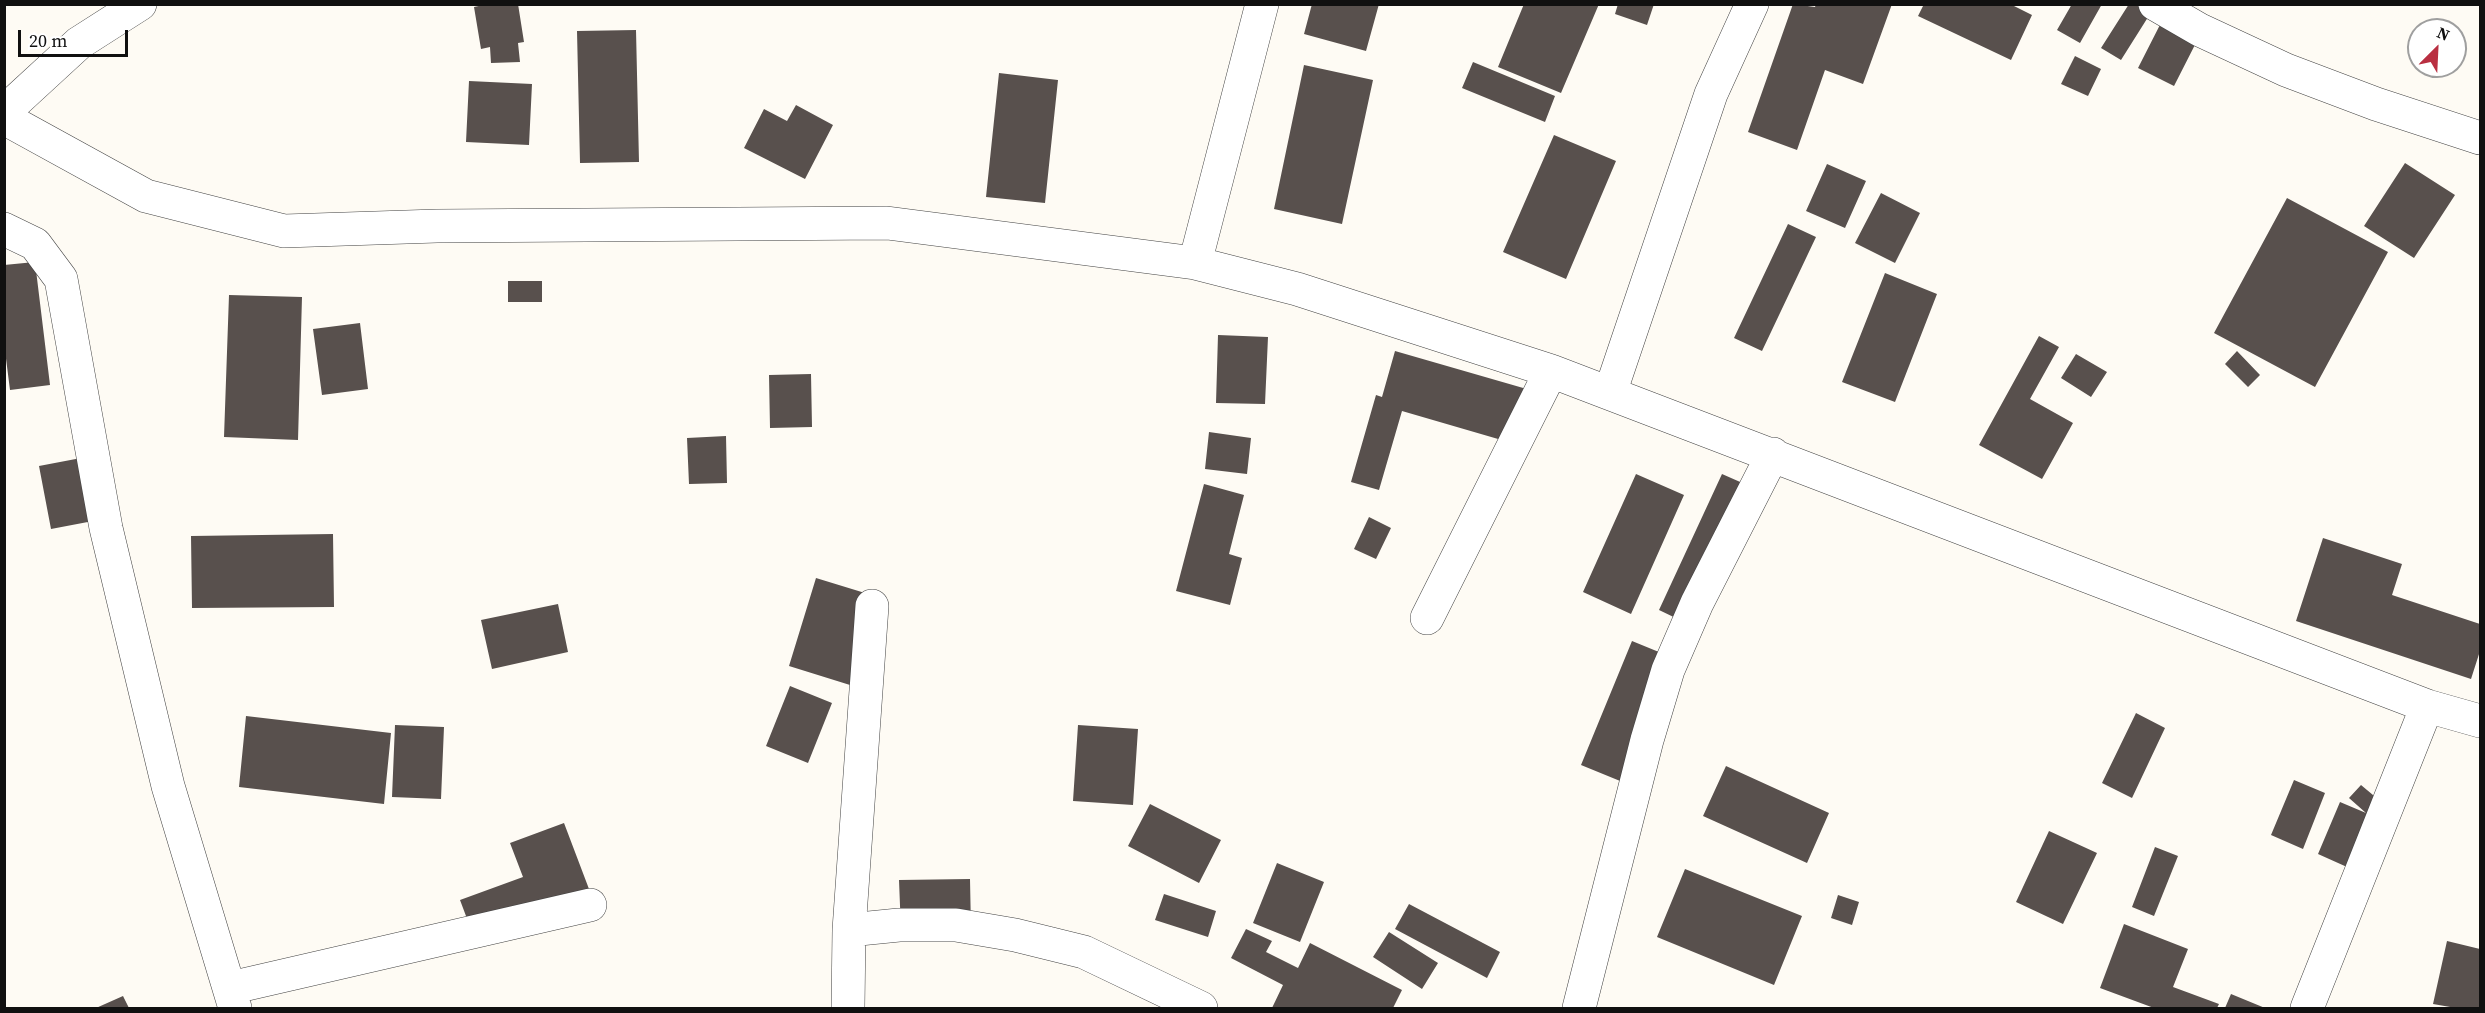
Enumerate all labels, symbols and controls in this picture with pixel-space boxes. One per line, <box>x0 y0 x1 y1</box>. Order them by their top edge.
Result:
scale bar <box>21 18 130 56</box>
north arrow <box>2407 18 2467 78</box>
text: N <box>2434 21 2453 46</box>
text: 20 m <box>29 28 67 53</box>

